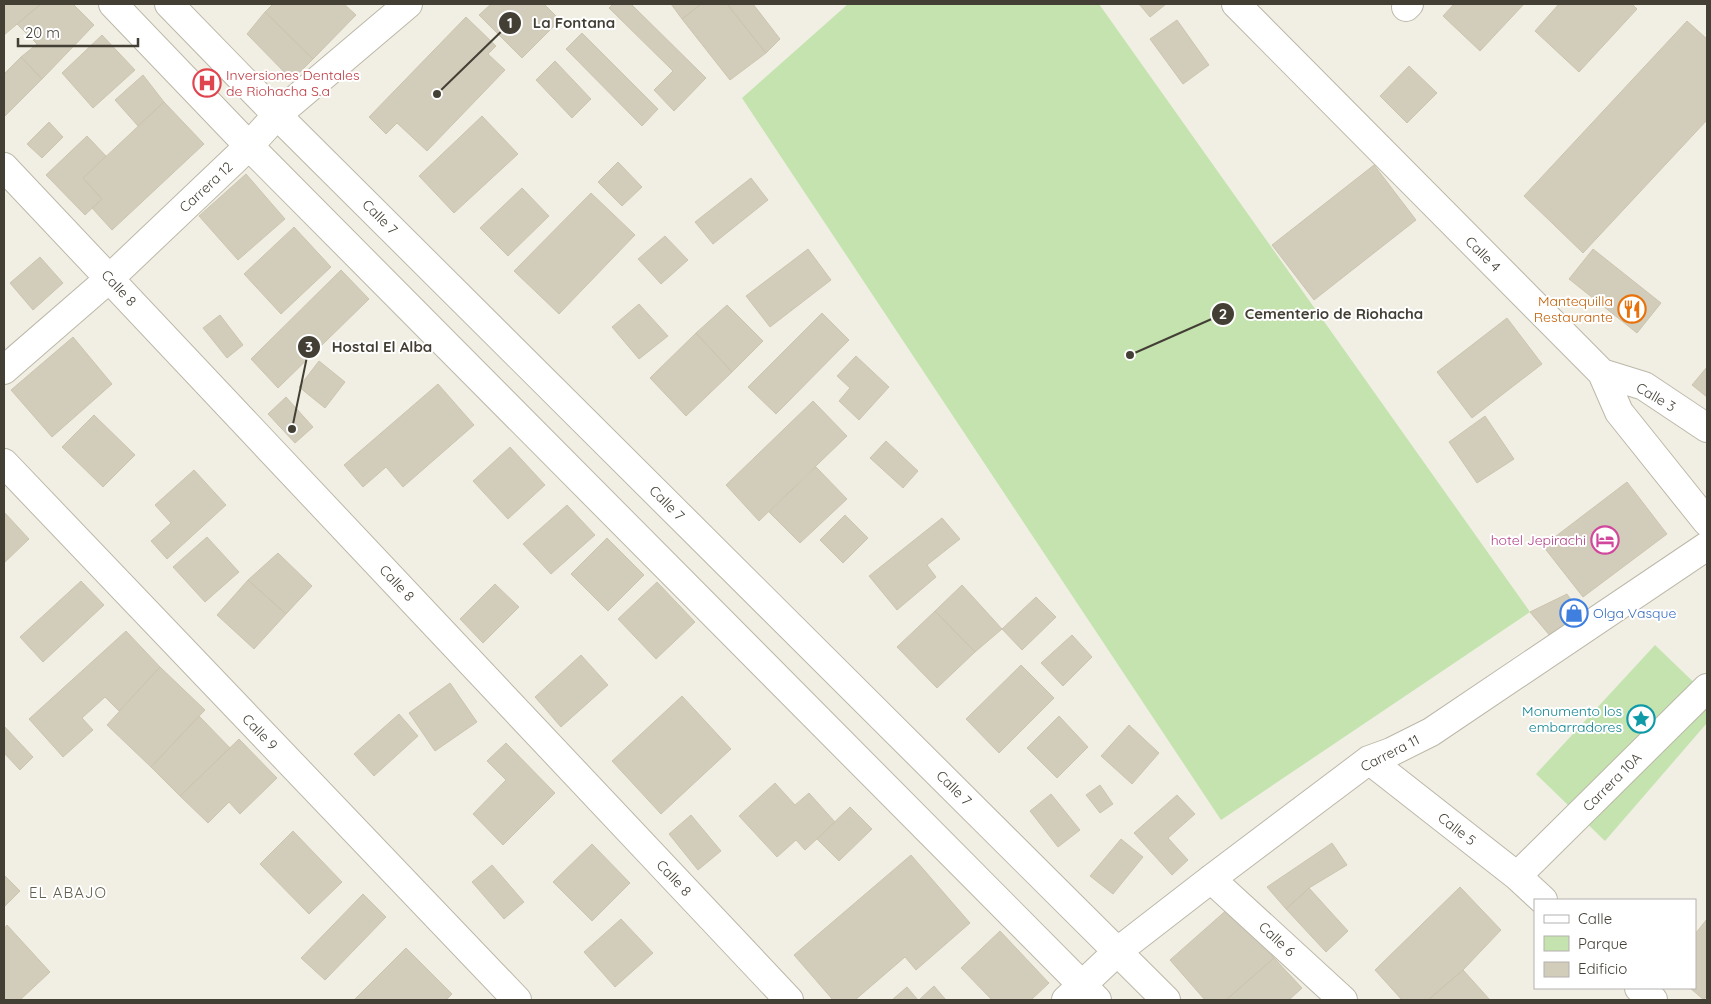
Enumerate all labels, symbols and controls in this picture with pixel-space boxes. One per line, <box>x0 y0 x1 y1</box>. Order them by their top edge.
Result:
callout: La Fontana <box>497 8 625 38</box>
text: 1 <box>507 13 513 32</box>
text: La Fontana <box>533 13 615 32</box>
scale bar <box>18 15 138 47</box>
text: 20 m <box>25 23 60 42</box>
place label: Inversiones Dentales de Riohacha S.a <box>226 66 360 100</box>
hospital icon: Inversiones Dentales de Riohacha S.a <box>192 68 222 98</box>
street label: Carrera 12 <box>176 158 237 216</box>
street label: Calle 7 <box>358 195 402 239</box>
street label: Calle 4 <box>1461 232 1505 276</box>
street label: Calle 8 <box>98 266 140 310</box>
place label: Mantequilla Restaurante <box>1534 292 1613 326</box>
restaurant icon: Mantequilla Restaurante <box>1617 294 1647 324</box>
callout: Cementerio de Riohacha <box>1210 299 1433 329</box>
text: 2 <box>1219 304 1227 323</box>
text: Cementerio de Riohacha <box>1245 304 1423 323</box>
callout: Hostal El Alba <box>296 332 442 362</box>
text: 3 <box>305 337 313 356</box>
text: Hostal El Alba <box>332 337 432 356</box>
street label: Calle 3 <box>1633 378 1679 416</box>
street label: Calle 7 <box>645 481 689 525</box>
hotel icon: hotel Jepirachi <box>1590 525 1620 555</box>
place label: hotel Jepirachi <box>1491 531 1586 549</box>
street label: Calle 8 <box>376 561 418 605</box>
shop icon: Olga Vasque <box>1559 598 1589 628</box>
place label: Olga Vasque <box>1593 604 1676 622</box>
place label: Monumento los embarradores <box>1522 702 1622 736</box>
place icon: Monumento los embarradores <box>1626 704 1656 734</box>
street label: Calle 9 <box>238 710 282 754</box>
street label: Carrera 11 <box>1357 730 1423 776</box>
street label: Carrera 10A <box>1579 749 1645 815</box>
street label: Calle 7 <box>932 766 976 810</box>
street label: Calle 5 <box>1434 809 1480 849</box>
street label: Calle 8 <box>653 856 695 900</box>
district label: EL ABAJO <box>29 883 107 902</box>
legend <box>1534 899 1696 989</box>
text: Calle <box>1578 909 1612 928</box>
street label: Calle 6 <box>1255 918 1299 961</box>
text: Parque <box>1578 934 1628 953</box>
text: Edificio <box>1578 959 1627 978</box>

